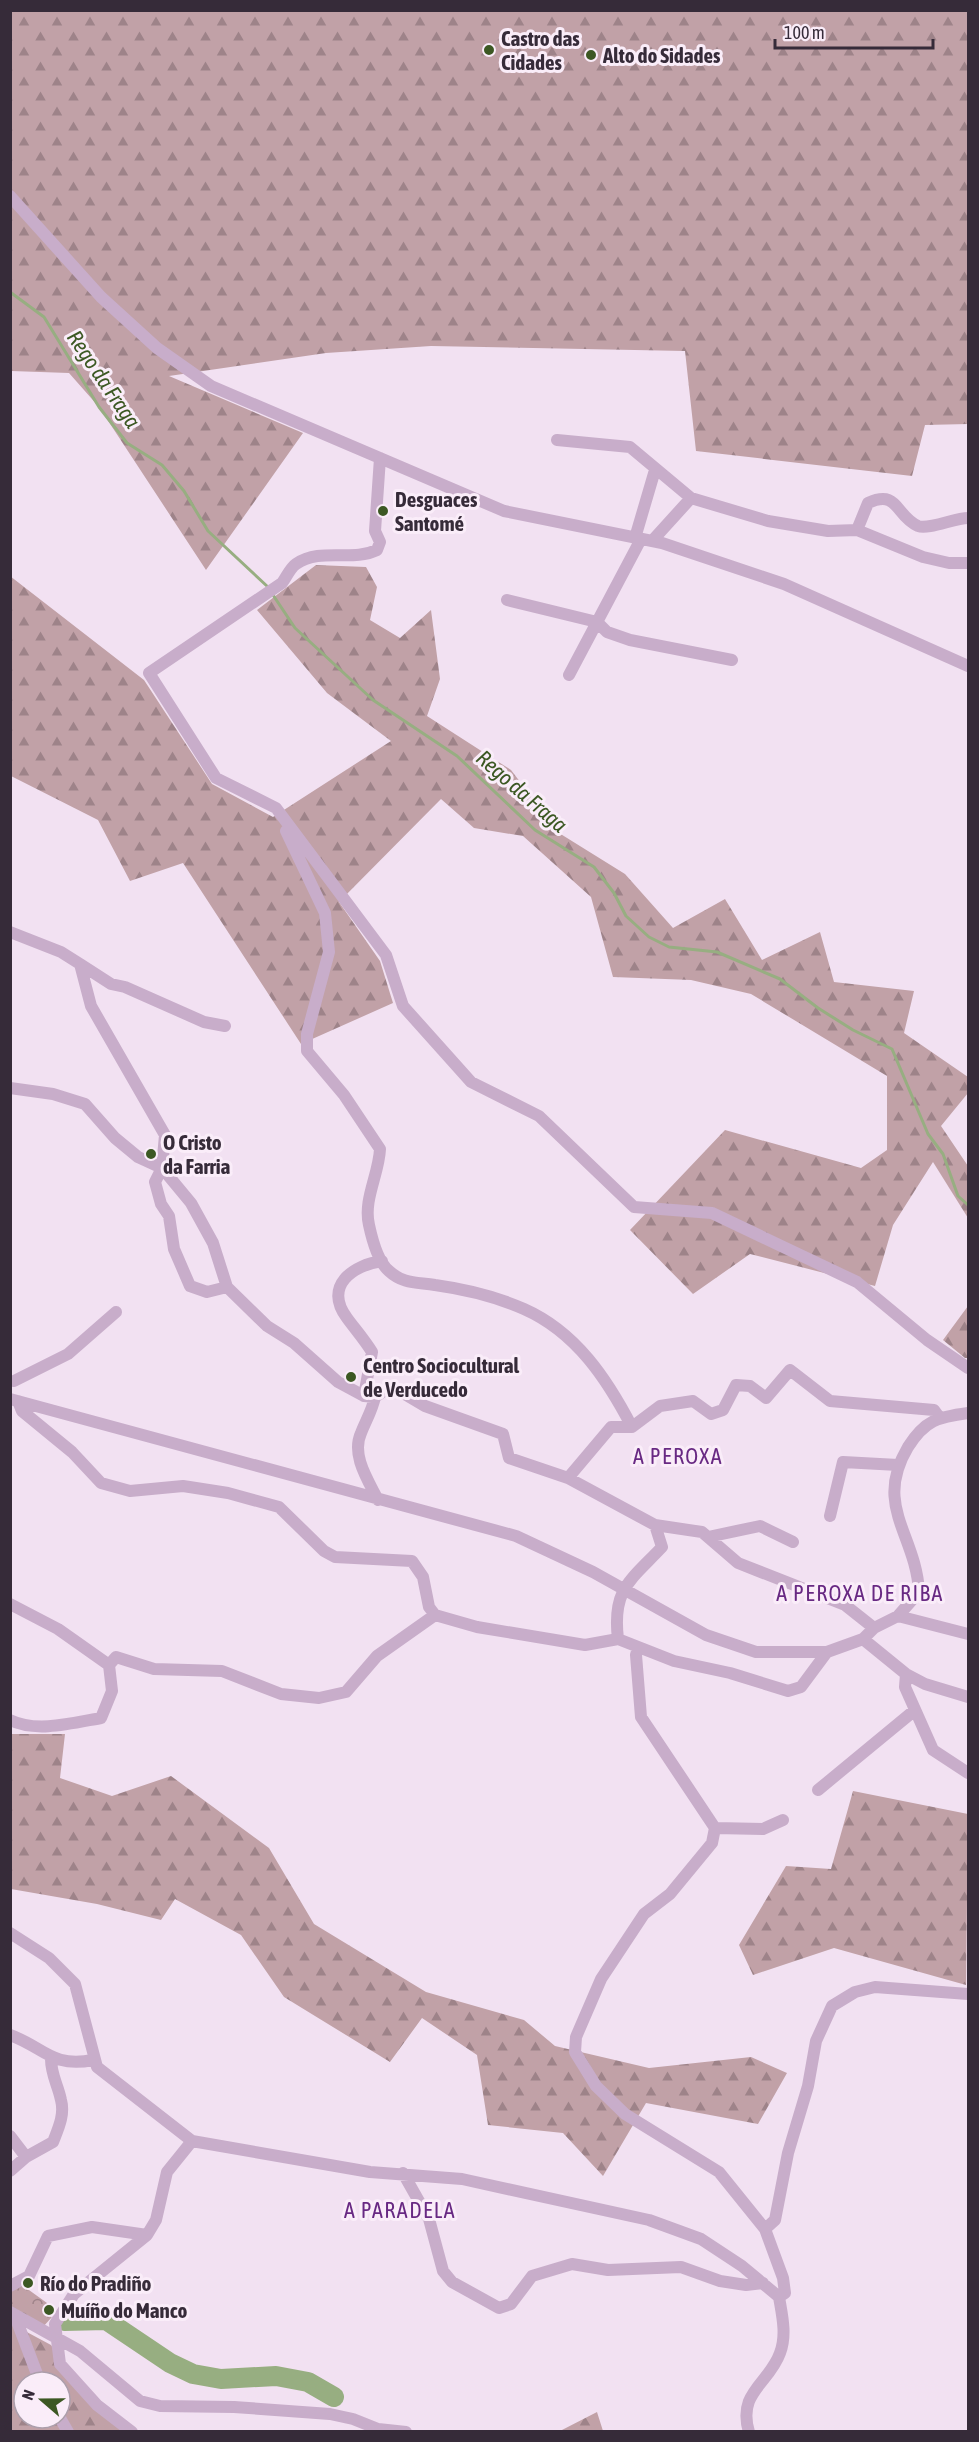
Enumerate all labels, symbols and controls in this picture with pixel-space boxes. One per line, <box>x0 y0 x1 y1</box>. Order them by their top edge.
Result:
scale bar <box>775 12 932 50</box>
text: 100 m <box>784 22 825 43</box>
place label: Castro das Cidades <box>501 26 580 74</box>
marker: Castro das Cidades <box>482 43 496 57</box>
place label: Alto do Sidades <box>602 43 721 67</box>
marker: Alto do Sidades <box>584 48 598 62</box>
water label: Rego da Fraga <box>62 325 146 433</box>
place label: Desguaces Santomé <box>395 487 478 535</box>
marker: Desguaces Santomé <box>376 504 390 518</box>
water label: Rego da Fraga <box>471 744 573 838</box>
place label: O Cristo da Farria <box>163 1130 231 1178</box>
marker: O Cristo da Farria <box>144 1147 158 1161</box>
place label: Centro Sociocultural de Verducedo <box>363 1353 520 1401</box>
marker: Centro Sociocultural de Verducedo <box>344 1370 358 1384</box>
district label: A PEROXA <box>633 1443 723 1469</box>
district label: A PEROXA DE RIBA <box>776 1580 944 1606</box>
district label: A PARADELA <box>344 2197 456 2223</box>
place label: Río do Pradiño <box>40 2271 152 2295</box>
marker: Río do Pradiño <box>21 2276 35 2290</box>
place label: Muíño do Manco <box>61 2298 187 2322</box>
marker: Muíño do Manco <box>42 2303 56 2317</box>
north arrow <box>12 2370 72 2430</box>
text: N <box>18 2387 38 2402</box>

